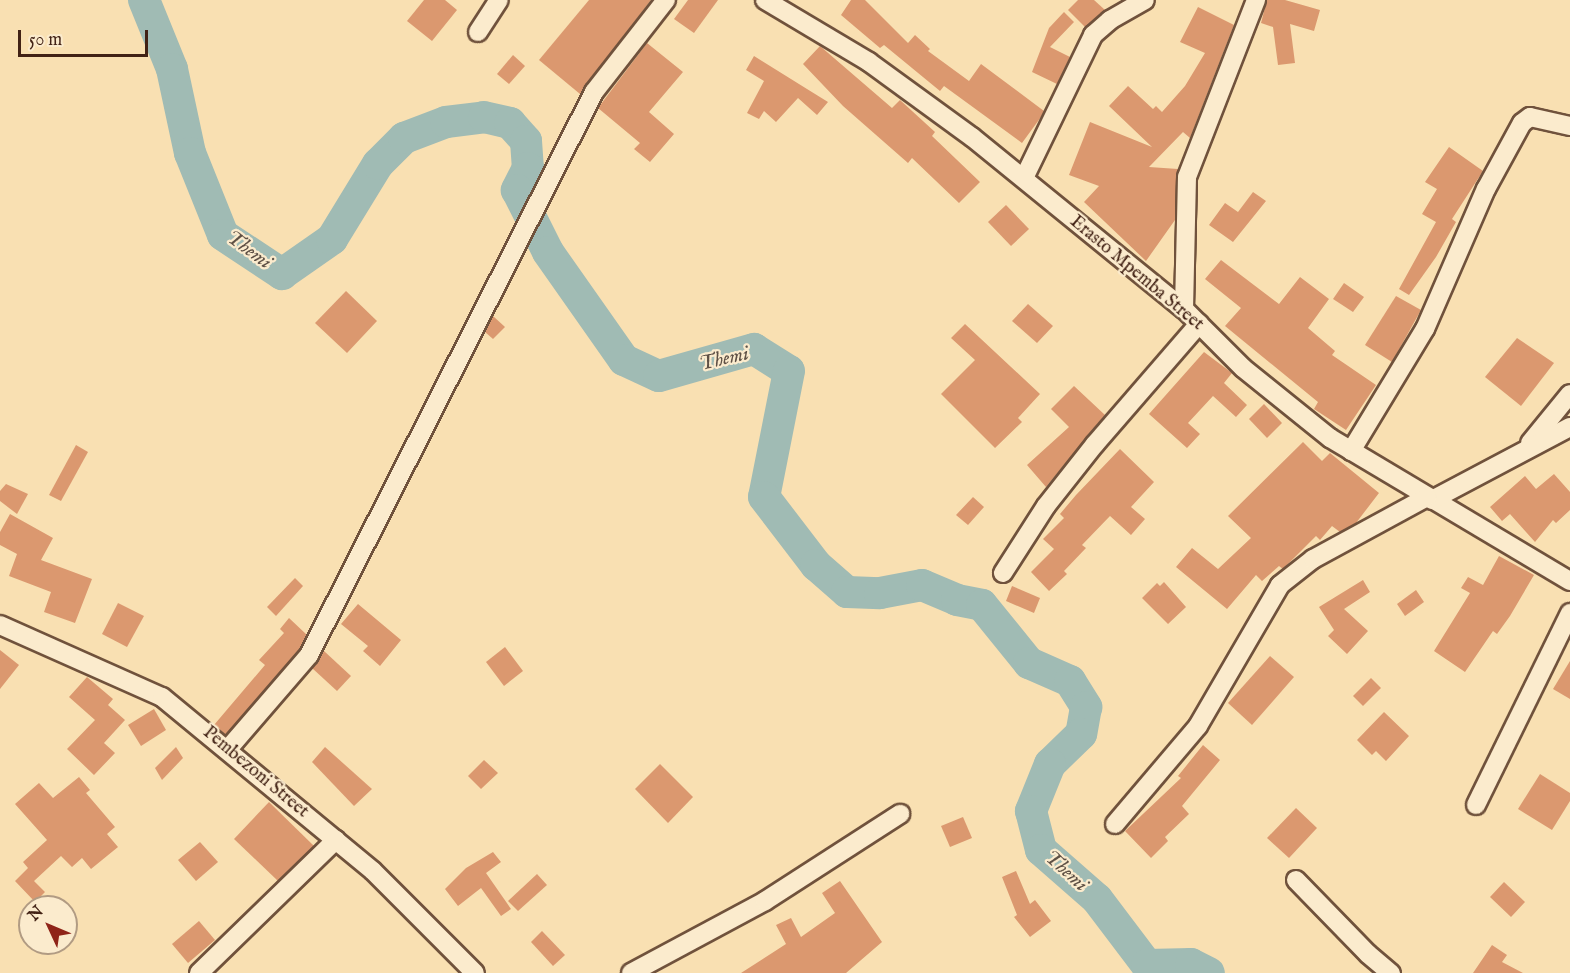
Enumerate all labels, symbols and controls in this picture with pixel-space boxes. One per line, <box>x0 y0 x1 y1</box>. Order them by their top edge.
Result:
scale bar <box>21 18 152 56</box>
text: 50 m <box>29 29 62 52</box>
street label: Erasto Mpemba Street <box>1065 212 1207 336</box>
water label: Themi <box>222 226 276 274</box>
water label: Themi <box>697 342 751 376</box>
street label: Pembezoni Street <box>198 723 312 823</box>
water label: Themi <box>1039 845 1093 897</box>
north arrow <box>18 895 78 955</box>
text: N <box>24 902 48 926</box>

